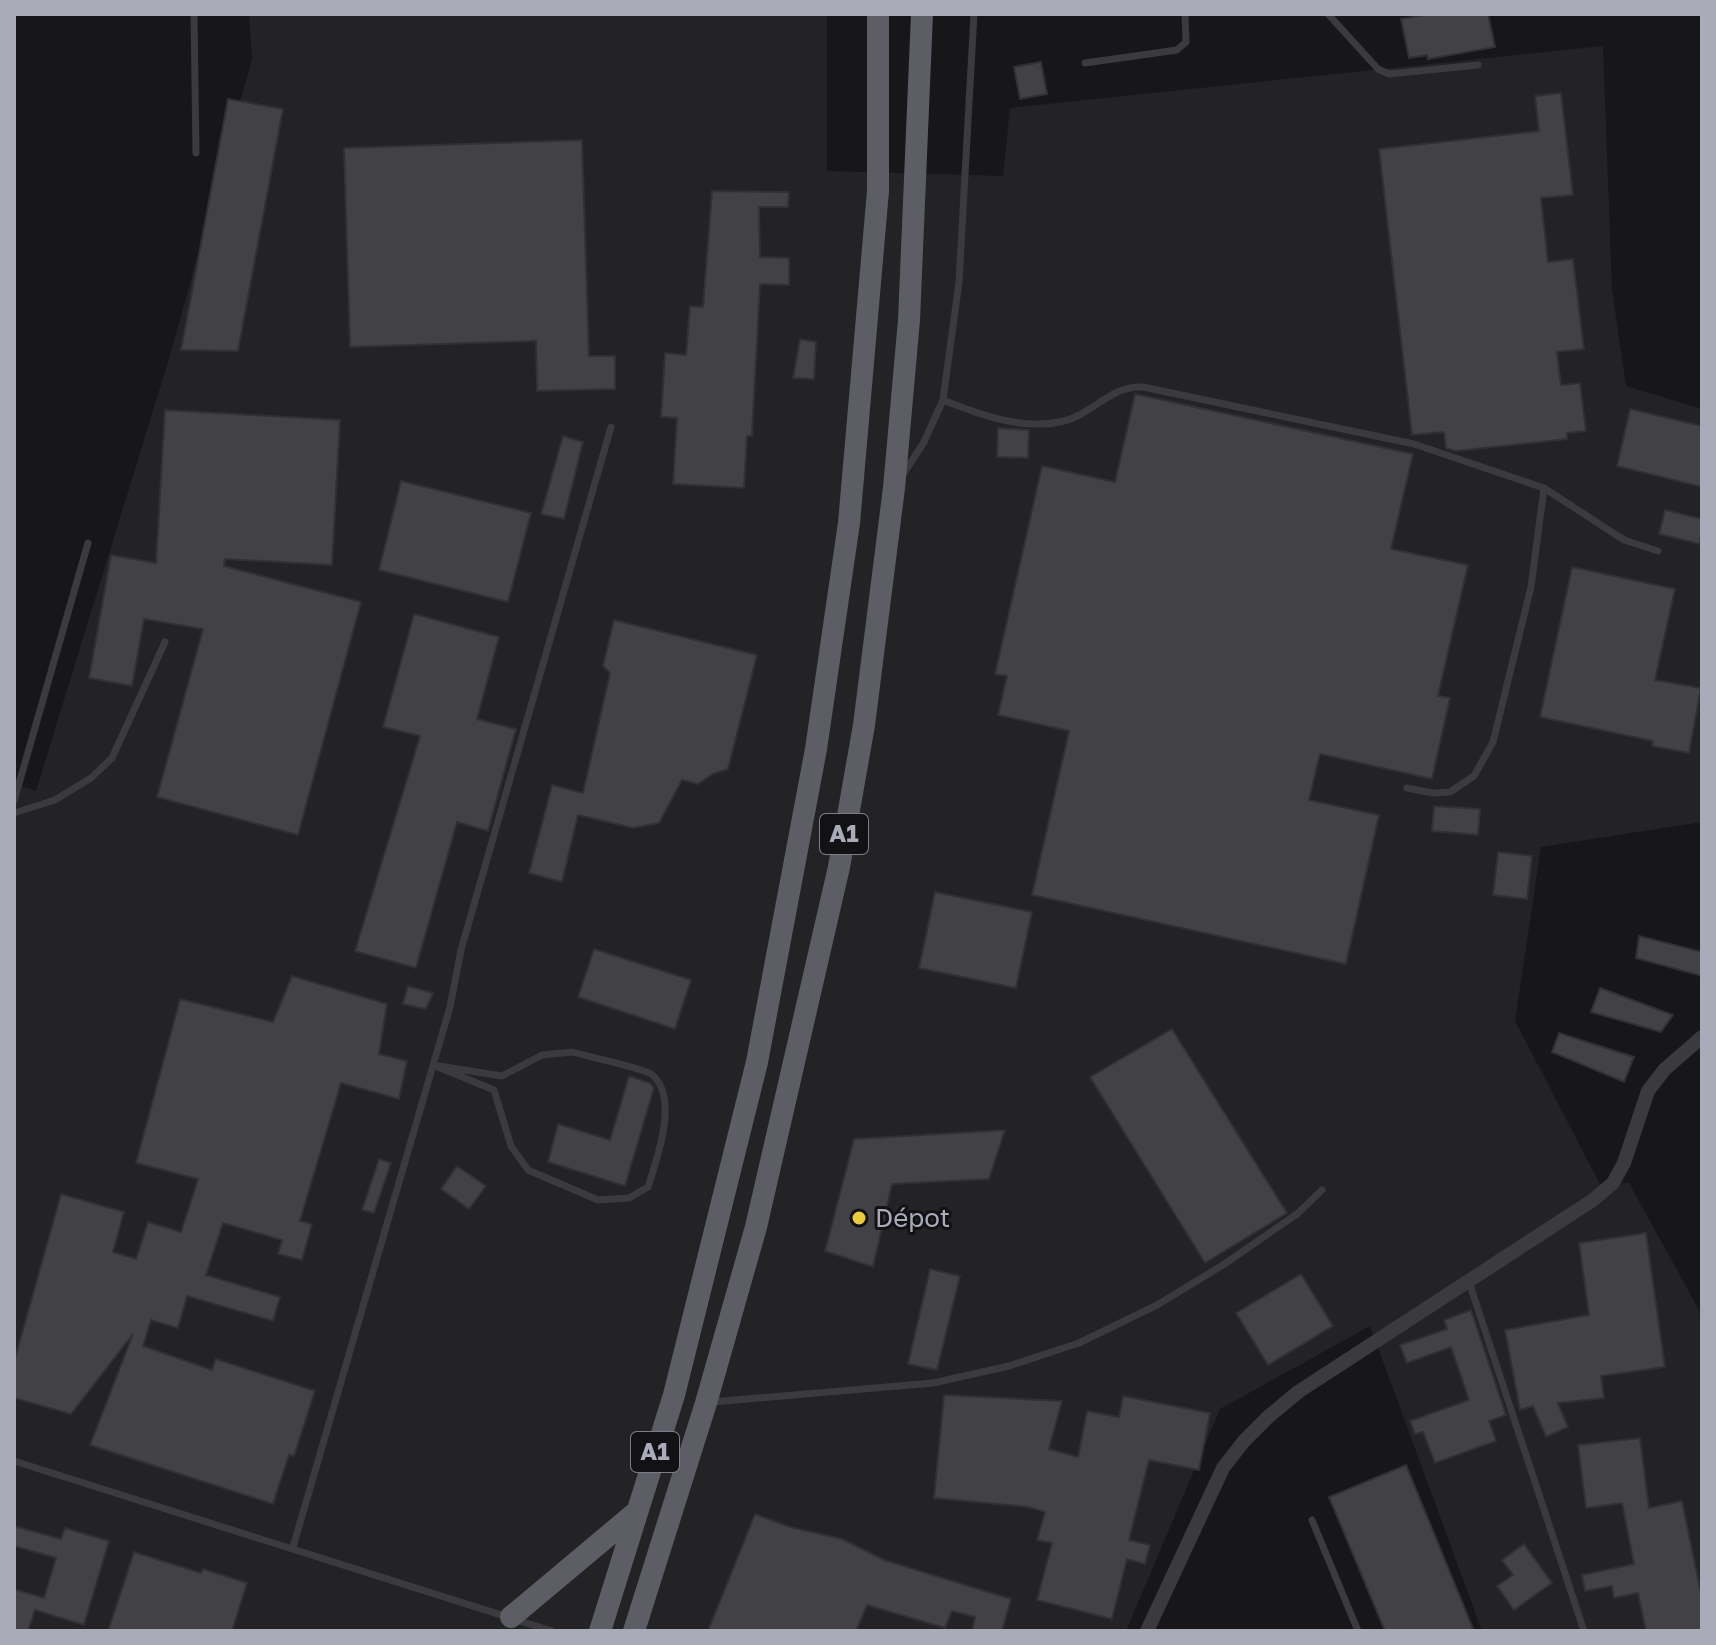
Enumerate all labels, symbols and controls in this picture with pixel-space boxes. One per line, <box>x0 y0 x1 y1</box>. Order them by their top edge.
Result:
road number: A1 <box>820 814 868 854</box>
place label: Dépot <box>875 1202 950 1233</box>
marker: Dépot <box>850 1209 868 1227</box>
road number: A1 <box>631 1432 679 1472</box>

